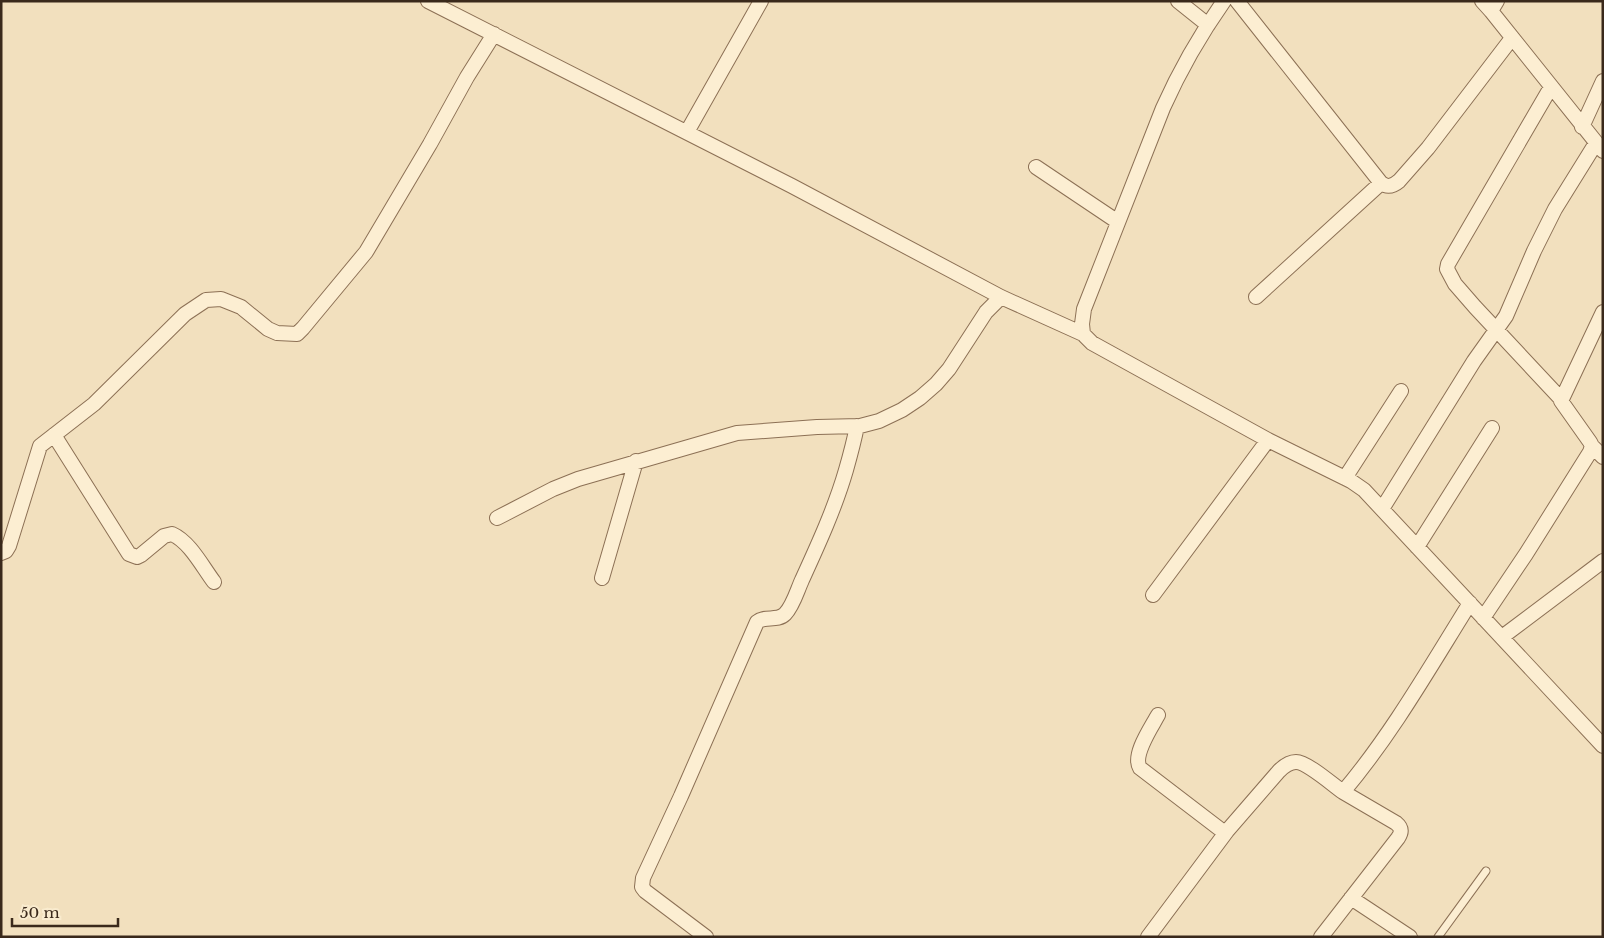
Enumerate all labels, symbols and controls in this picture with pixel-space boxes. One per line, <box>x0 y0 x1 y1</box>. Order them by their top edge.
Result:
scale bar <box>12 896 119 928</box>
text: 50 m <box>20 903 60 922</box>

